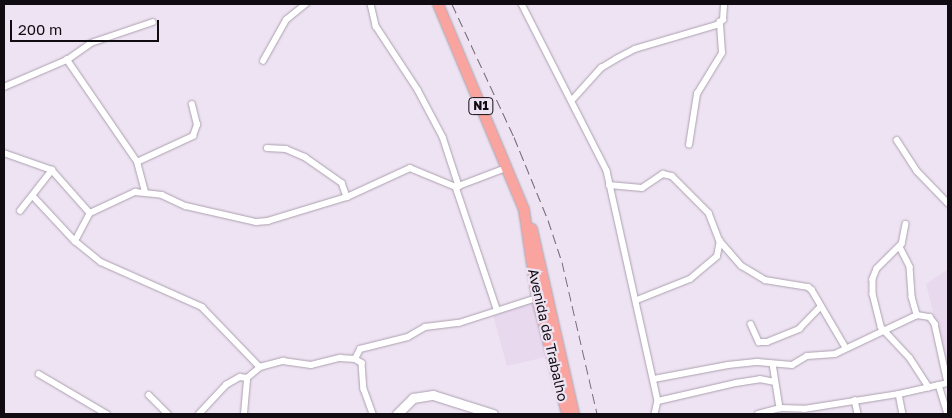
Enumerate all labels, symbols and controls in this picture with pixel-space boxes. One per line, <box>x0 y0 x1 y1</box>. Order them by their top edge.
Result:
scale bar <box>12 10 161 42</box>
text: 200 m <box>18 20 62 38</box>
road number: N1 <box>467 96 495 115</box>
street label: Avenida de Trabalho <box>525 267 571 403</box>

